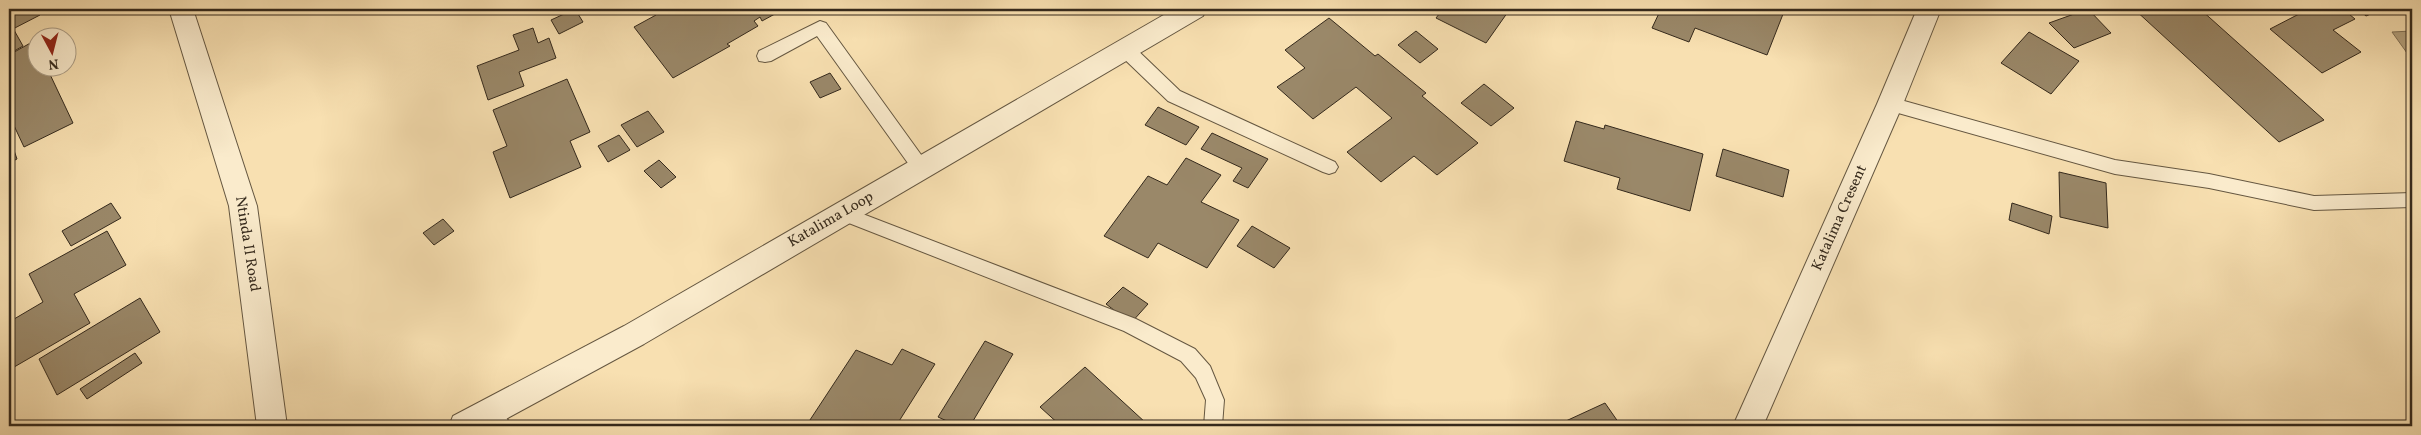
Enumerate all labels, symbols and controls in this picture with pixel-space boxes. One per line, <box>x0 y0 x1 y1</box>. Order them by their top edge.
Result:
north arrow <box>28 28 78 78</box>
text: N <box>47 53 60 73</box>
street label: Katalima Cresent <box>1807 162 1873 274</box>
street label: Katalima Loop <box>784 187 878 253</box>
street label: Ntinda II Road <box>229 195 265 293</box>

